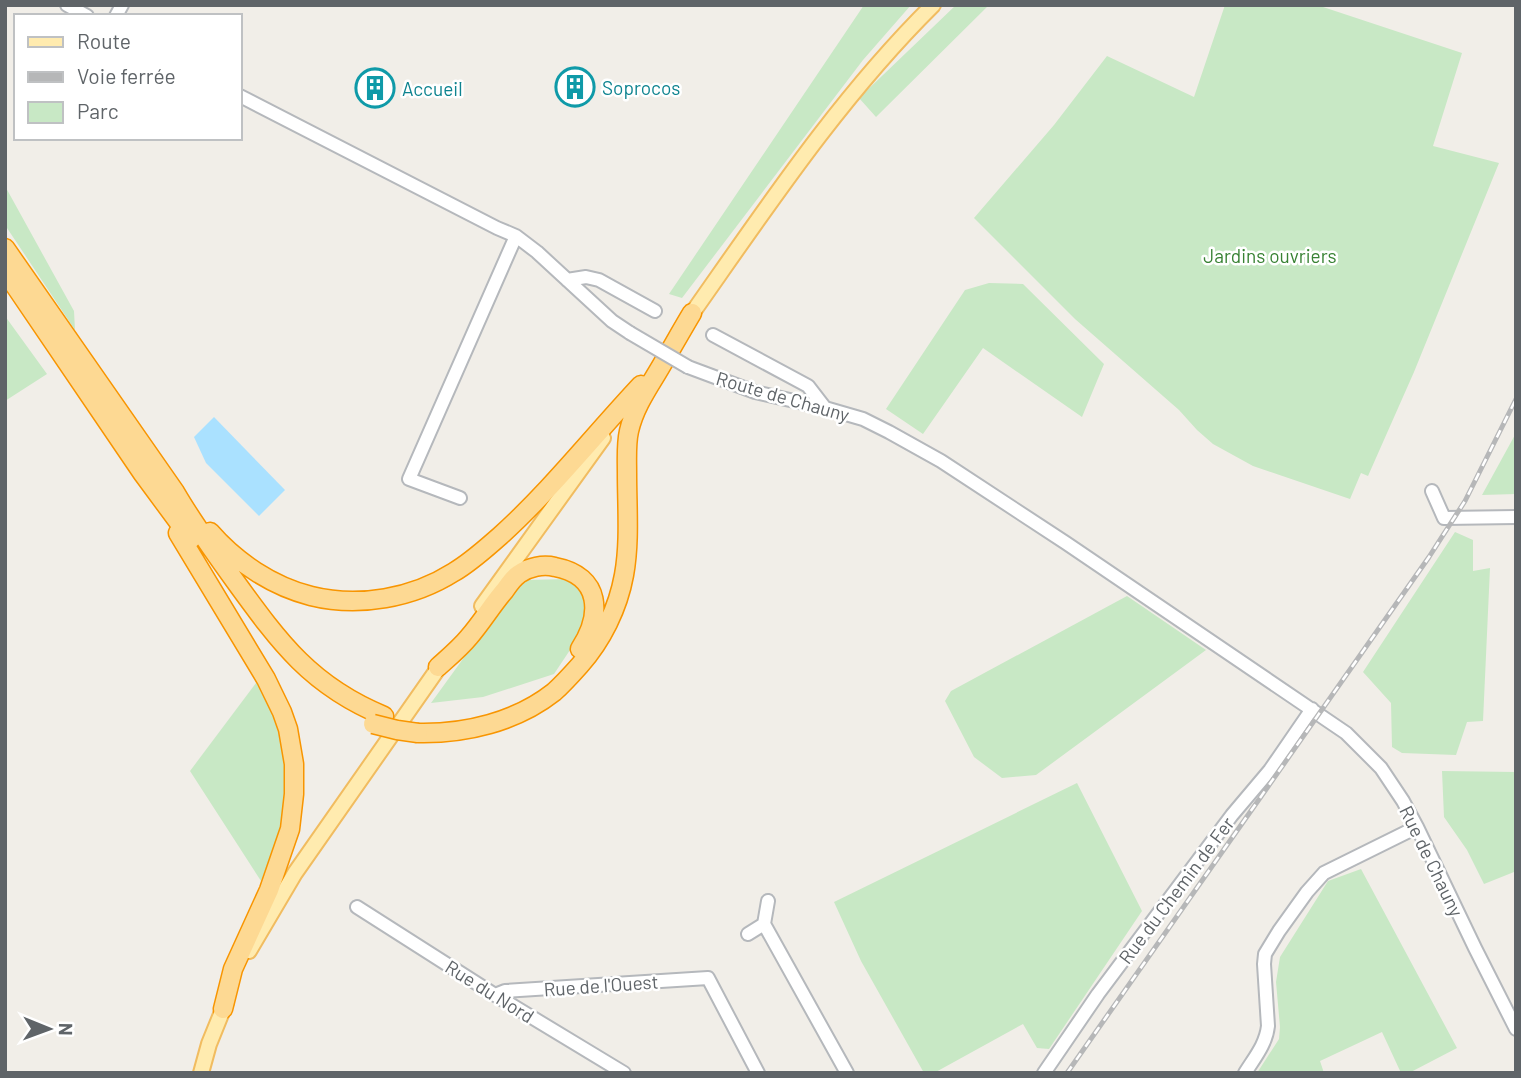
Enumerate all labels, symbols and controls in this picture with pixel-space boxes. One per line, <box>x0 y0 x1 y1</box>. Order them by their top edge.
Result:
legend <box>14 14 242 140</box>
text: Route <box>77 28 131 53</box>
text: Voie ferrée <box>77 63 176 88</box>
building icon: Soprocos <box>554 66 596 108</box>
building icon: Accueil <box>354 67 396 109</box>
place label: Soprocos <box>602 76 680 99</box>
place label: Accueil <box>402 77 463 100</box>
text: Parc <box>77 98 119 123</box>
park label: Jardins ouvriers <box>1203 244 1337 267</box>
street label: Route de Chauny <box>714 366 852 426</box>
street label: Rue de Chauny <box>1395 802 1469 920</box>
street label: Rue du Chemin de Fer <box>1113 812 1239 968</box>
street label: Rue du Nord <box>441 955 539 1027</box>
street label: Rue de l'Ouest <box>543 970 659 1000</box>
north arrow <box>14 994 84 1064</box>
text: N <box>55 1023 78 1036</box>

